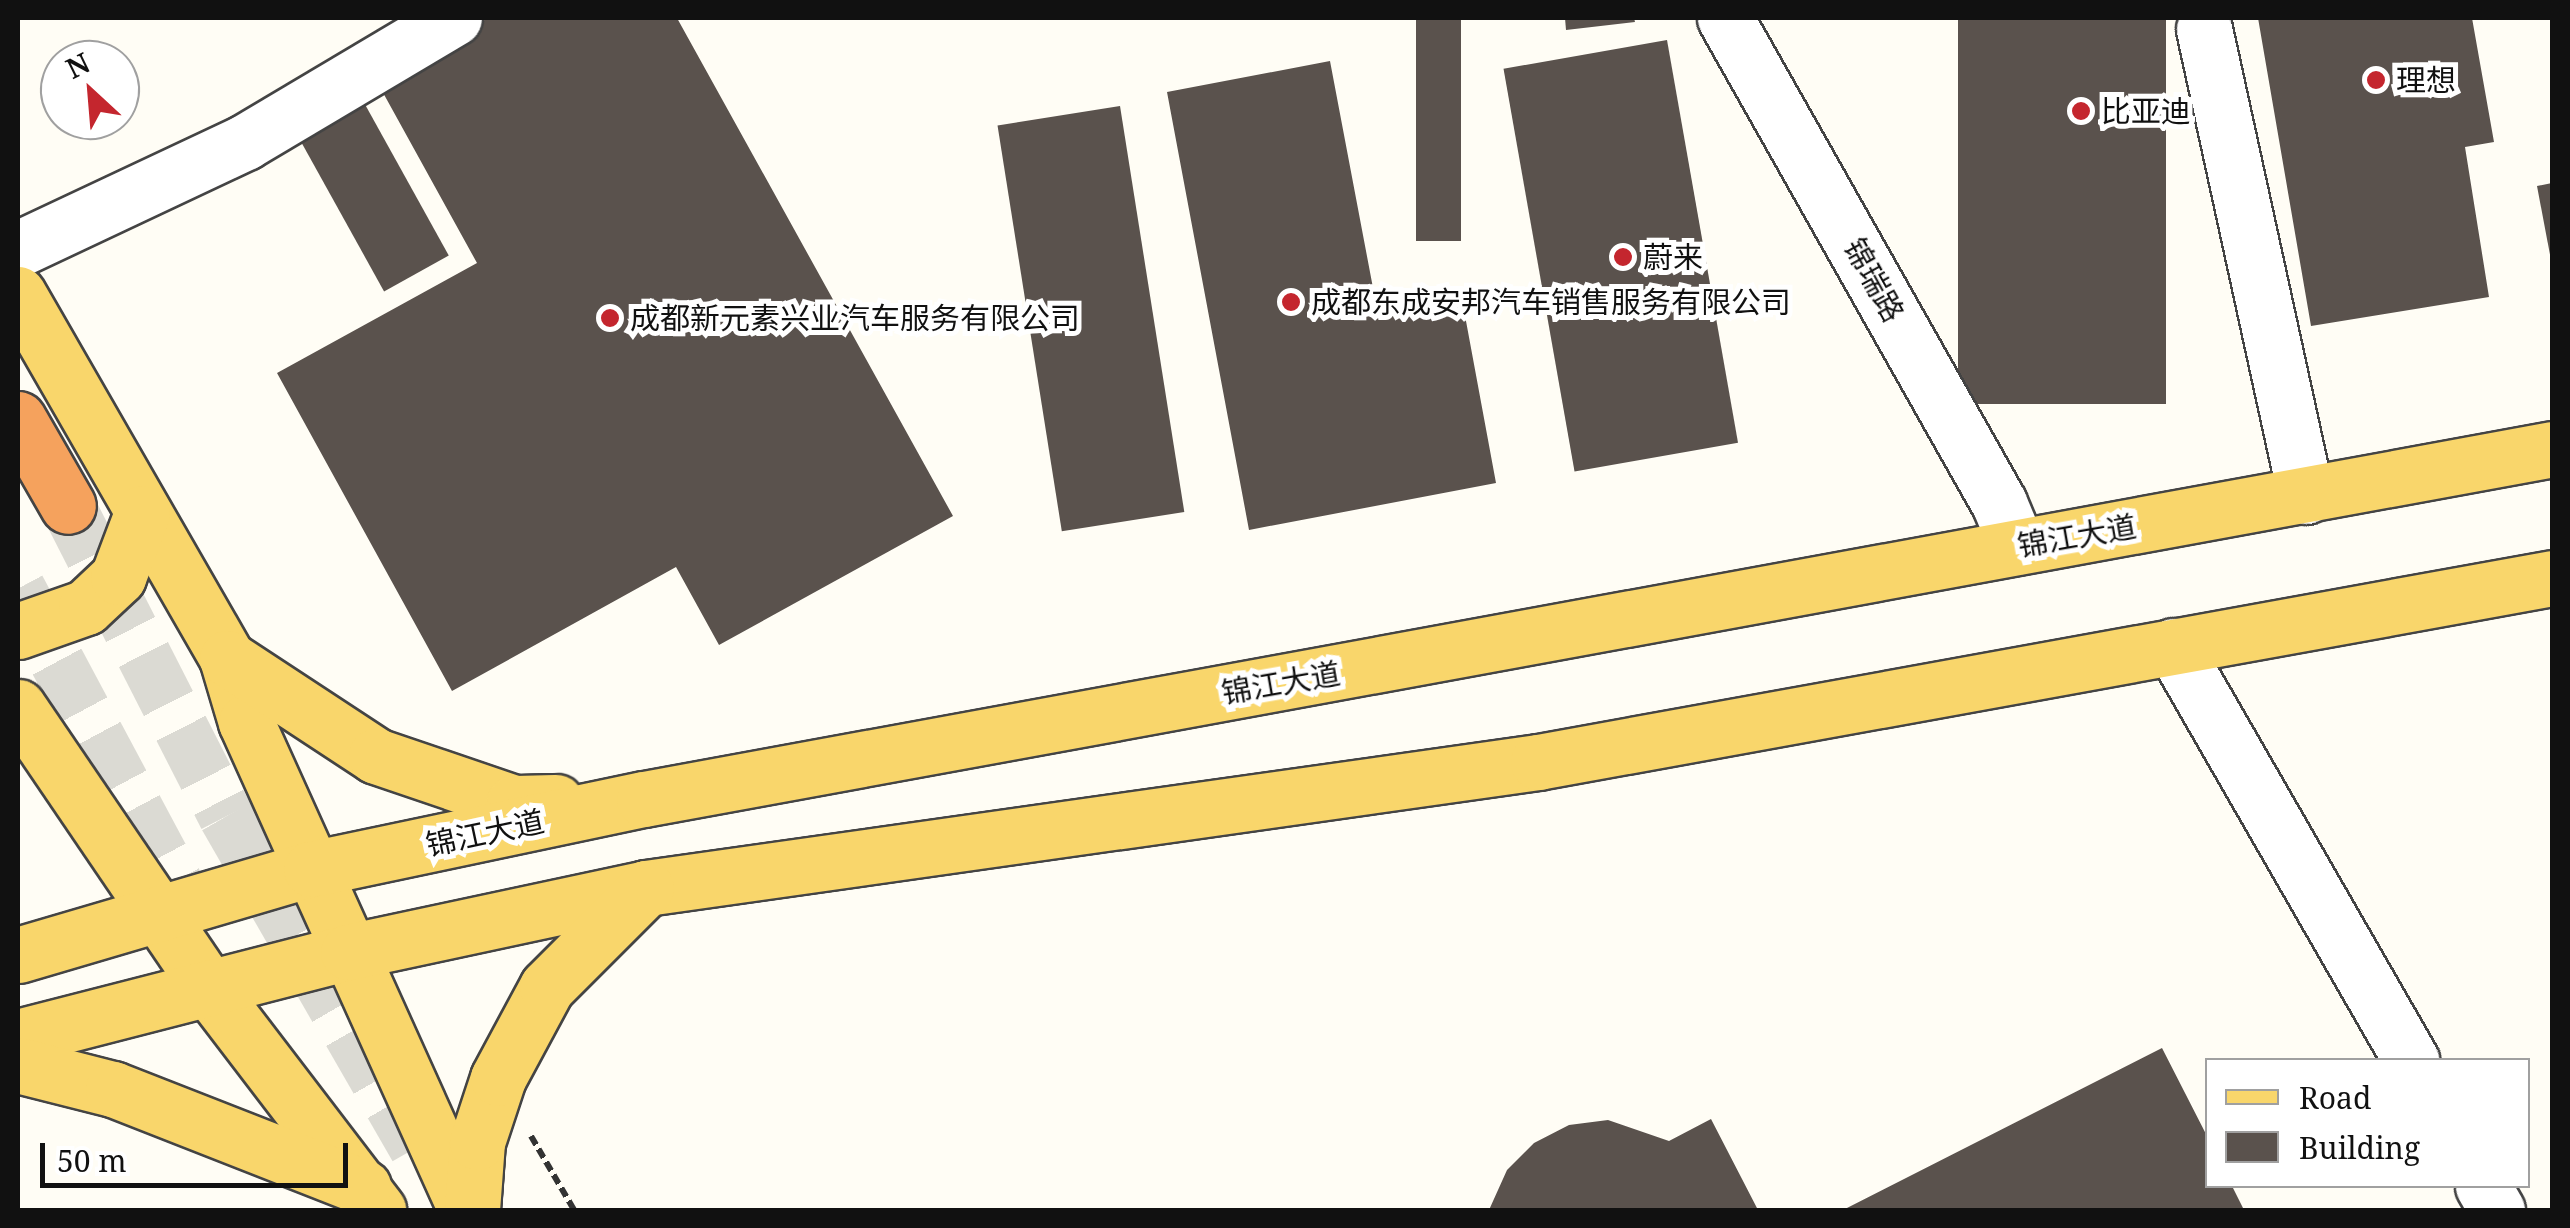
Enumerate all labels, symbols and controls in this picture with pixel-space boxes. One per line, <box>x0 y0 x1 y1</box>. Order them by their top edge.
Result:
north arrow <box>40 40 140 140</box>
text: N <box>59 43 96 87</box>
place label: 理想 <box>2396 62 2456 98</box>
marker: 理想 <box>2365 69 2387 91</box>
place label: 比亚迪 <box>2101 93 2191 129</box>
marker: 比亚迪 <box>2070 100 2092 122</box>
street label: 锦瑞路 <box>1836 232 1912 328</box>
place label: 蔚来 <box>1643 239 1703 275</box>
marker: 蔚来 <box>1612 246 1634 268</box>
place label: 成都东成安邦汽车销售服务有限公司 <box>1311 284 1791 320</box>
marker: 成都东成安邦汽车销售服务有限公司 <box>1280 291 1302 313</box>
place label: 成都新元素兴业汽车服务有限公司 <box>630 300 1080 336</box>
marker: 成都新元素兴业汽车服务有限公司 <box>599 307 621 329</box>
street label: 锦江大道 <box>2015 508 2139 564</box>
street label: 锦江大道 <box>1219 655 1343 711</box>
street label: 锦江大道 <box>423 803 547 863</box>
legend <box>2205 1058 2530 1188</box>
text: Road <box>2299 1077 2371 1118</box>
scale bar <box>45 1123 352 1185</box>
text: Building <box>2299 1127 2420 1168</box>
text: 50 m <box>57 1140 127 1181</box>

